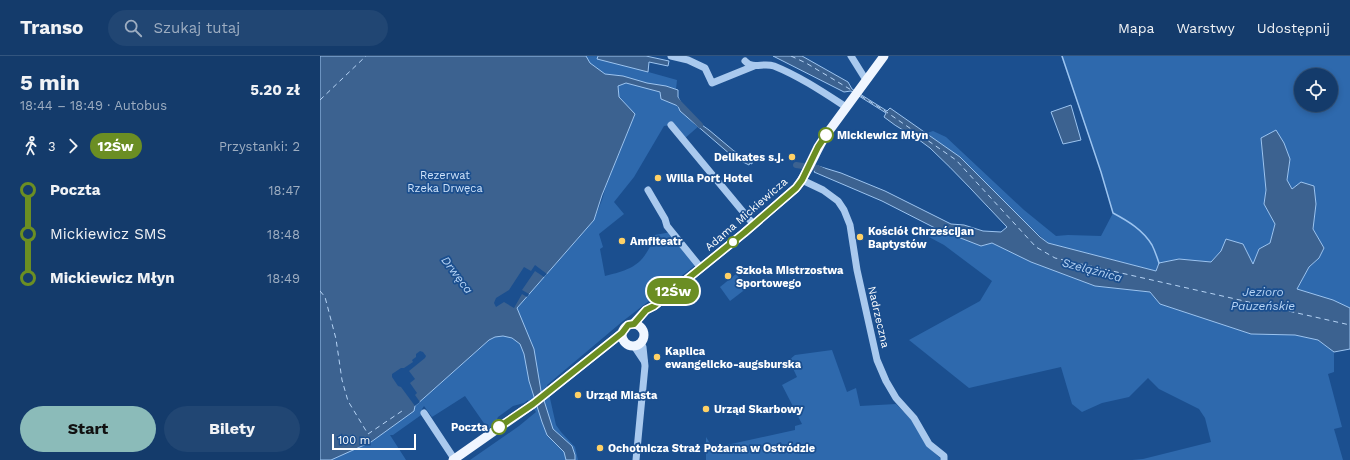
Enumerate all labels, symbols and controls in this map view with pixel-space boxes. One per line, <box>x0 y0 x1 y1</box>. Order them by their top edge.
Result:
search box <box>108 10 388 46</box>
text: Transo <box>20 16 84 39</box>
icon: search <box>122 17 144 39</box>
text: Szukaj tutaj <box>154 19 240 37</box>
text: Mapa <box>1118 20 1154 36</box>
text: Warstwy <box>1176 20 1235 36</box>
text: Udostępnij <box>1257 20 1330 36</box>
map controls <box>1294 68 1338 112</box>
button: locate <box>1294 68 1338 112</box>
text: 5 min <box>20 70 80 95</box>
text: 5.20 zł <box>250 81 300 99</box>
text: 18:44 – 18:49 · Autobus <box>20 98 167 113</box>
marker: Mickiewicz Młyn <box>818 127 834 143</box>
place label: Mickiewicz Młyn <box>837 129 929 142</box>
icon: walk <box>20 135 42 157</box>
icon: forward <box>62 135 84 157</box>
text: 12Św <box>98 138 134 154</box>
text: 3 <box>48 139 56 154</box>
text: Przystanki: 2 <box>219 139 300 154</box>
place label: Delikates s.j. <box>714 151 784 164</box>
marker: Delikates s.j. <box>787 152 797 162</box>
park label: Rezerwat Rzeka Drwęca <box>407 169 483 195</box>
place label: Willa Port Hotel <box>666 172 753 185</box>
marker: Willa Port Hotel <box>653 173 663 183</box>
street label: Adama Mickiewicza <box>703 175 790 254</box>
text: Poczta <box>50 181 100 199</box>
text: 18:47 <box>268 183 300 198</box>
text: Mickiewicz SMS <box>50 225 166 243</box>
place label: Kościół Chrześcijan Baptystów <box>868 225 974 251</box>
text: 18:48 <box>267 227 300 242</box>
marker: Kościół Chrześcijan Baptystów <box>855 232 865 242</box>
place label: Amfiteatr <box>630 235 683 248</box>
marker: Amfiteatr <box>617 236 627 246</box>
unlabelled marker <box>727 236 739 248</box>
water label: Drwęca <box>438 253 476 297</box>
water label: Szelążnica <box>1060 255 1124 285</box>
place label: Szkoła Mistrzostwa Sportowego <box>736 264 844 290</box>
text: Mickiewicz Młyn <box>50 269 175 287</box>
text: 18:49 <box>267 271 300 286</box>
marker: Szkoła Mistrzostwa Sportowego <box>723 271 733 281</box>
line badge: 12Św <box>645 278 701 304</box>
text: 12Św <box>655 283 691 299</box>
street label: Nadrzeczna <box>865 285 892 349</box>
water label: Jezioro Pauzeńskie <box>1231 285 1295 313</box>
place label: Kaplica ewangelicko-augsburska <box>665 345 802 371</box>
marker: Kaplica ewangelicko-augsburska <box>652 352 662 362</box>
place label: Urząd Miasta <box>586 389 658 402</box>
marker: Urząd Miasta <box>573 390 583 400</box>
place label: Urząd Skarbowy <box>714 403 804 416</box>
marker: Urząd Skarbowy <box>701 404 711 414</box>
button: Start <box>20 406 156 452</box>
button: Bilety <box>164 406 300 452</box>
marker: Poczta <box>491 419 507 435</box>
place label: Poczta <box>451 421 489 434</box>
scale bar <box>332 432 416 451</box>
text: 100 m <box>338 434 370 447</box>
place label: Ochotnicza Straż Pożarna w Ostródzie <box>608 442 815 455</box>
marker: Ochotnicza Straż Pożarna w Ostródzie <box>595 443 605 453</box>

